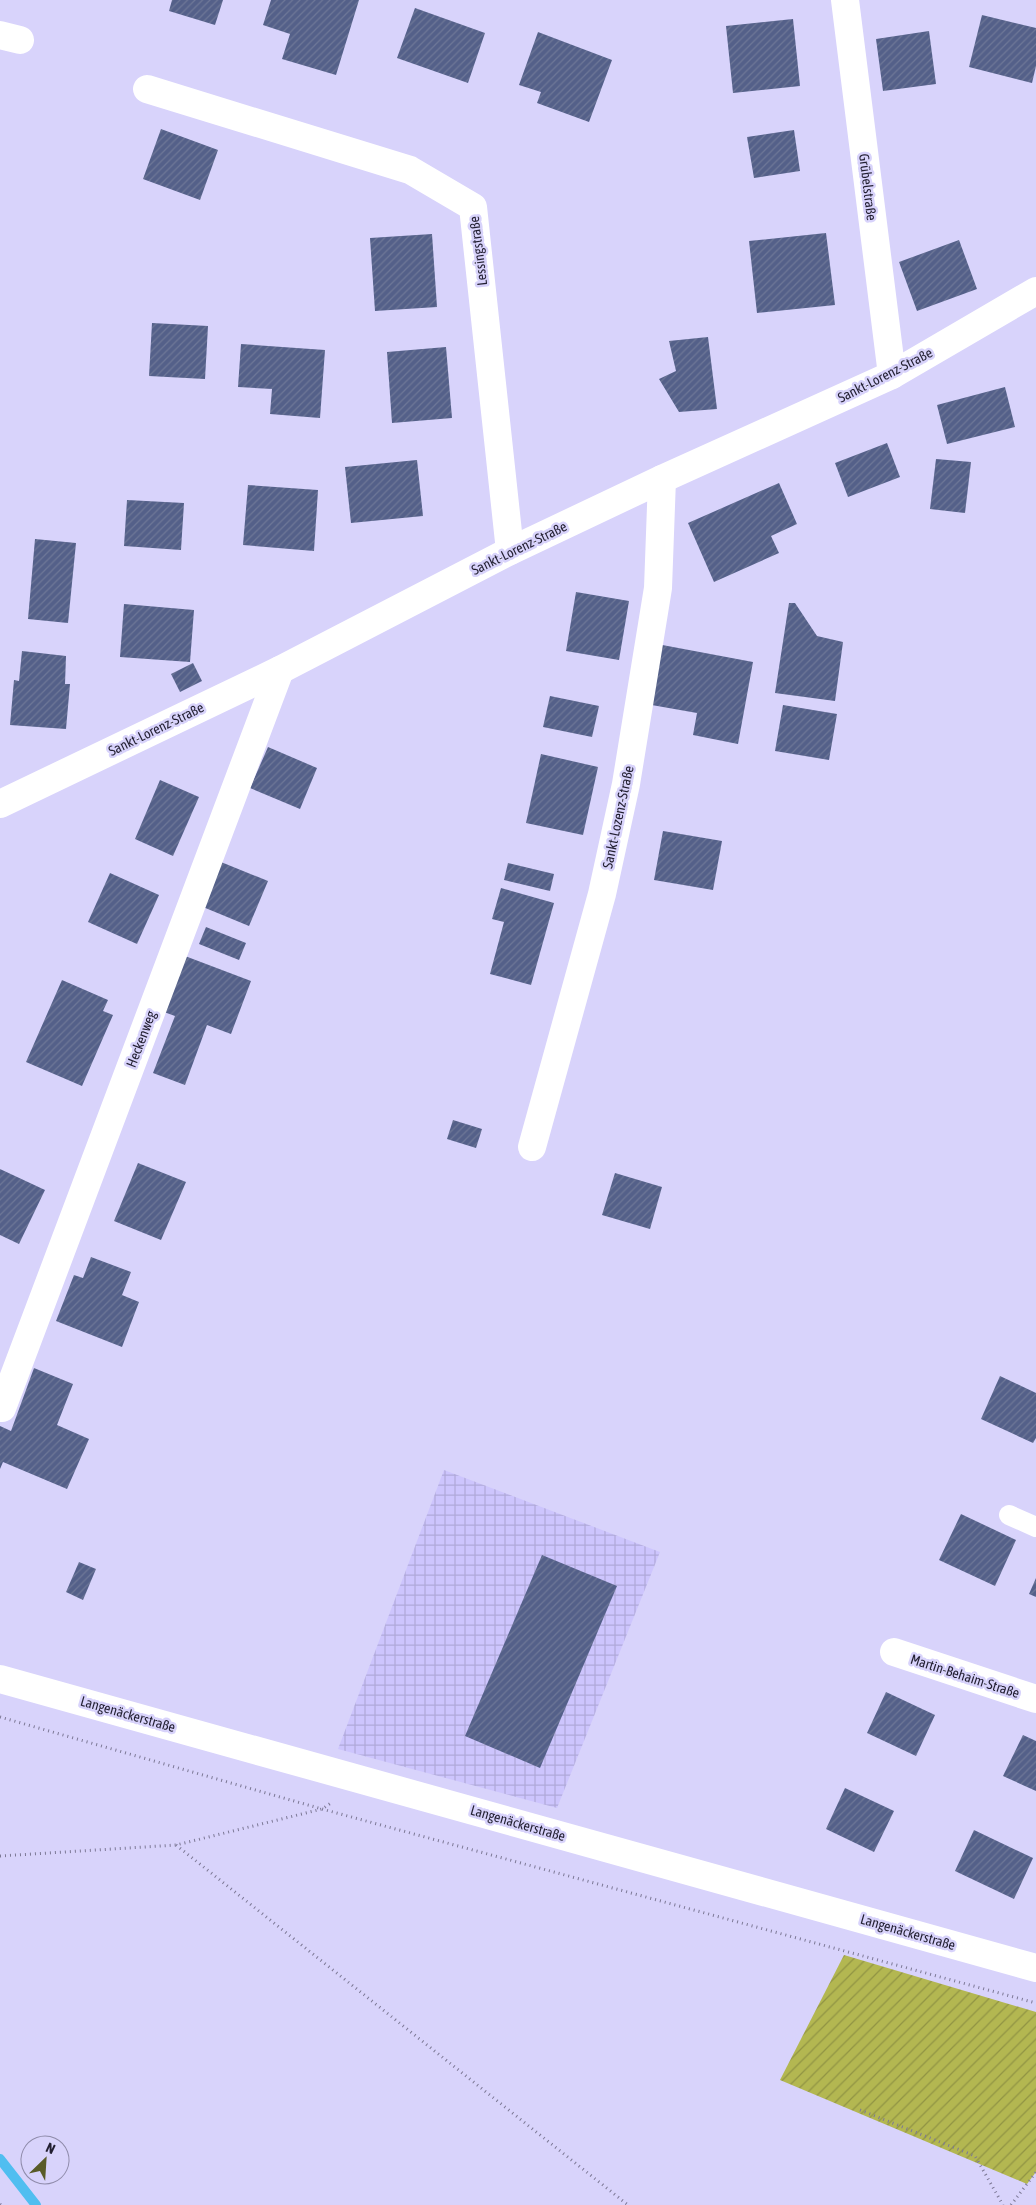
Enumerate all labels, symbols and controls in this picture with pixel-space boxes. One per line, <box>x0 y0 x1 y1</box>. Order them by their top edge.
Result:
street label: Grübelstraße <box>856 153 880 221</box>
street label: Lessingstraße <box>466 215 490 287</box>
street label: Sankt-Lorenz-Straße <box>835 344 935 406</box>
street label: Sankt-Lorenz-Straße <box>469 518 569 578</box>
street label: Sankt-Lorenz-Straße <box>106 699 206 759</box>
street label: Sankt-Lozenz-Straße <box>599 764 637 870</box>
street label: Heckenweg <box>123 1008 159 1070</box>
street label: Martin-Behaim-Straße <box>908 1651 1022 1701</box>
street label: Langenäckerstraße <box>79 1693 177 1735</box>
street label: Langenäckerstraße <box>469 1802 567 1844</box>
street label: Langenäckerstraße <box>859 1911 957 1953</box>
north arrow <box>20 2135 70 2185</box>
text: N <box>43 2139 58 2157</box>

